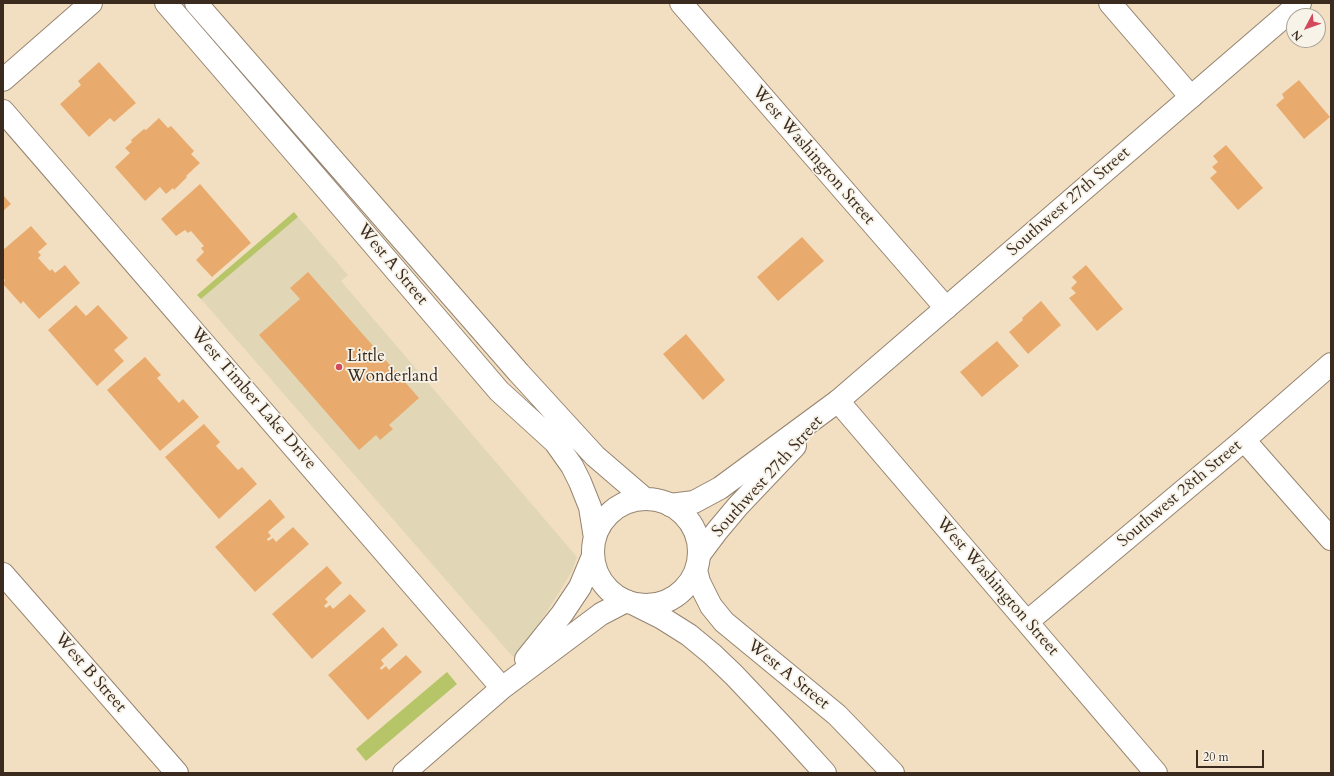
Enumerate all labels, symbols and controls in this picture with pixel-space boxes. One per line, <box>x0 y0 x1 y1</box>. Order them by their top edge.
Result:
north arrow <box>1286 8 1326 48</box>
text: N <box>1289 27 1306 44</box>
street label: West Washington Street <box>747 83 879 229</box>
street label: Southwest 27th Street <box>1003 143 1135 261</box>
street label: West A Street <box>352 220 432 310</box>
street label: West Timber Lake Drive <box>186 324 320 474</box>
place label: Little Wonderland <box>347 347 438 387</box>
marker: Little Wonderland <box>334 362 344 372</box>
street label: Southwest 27th Street <box>708 412 828 542</box>
street label: Southwest 28th Street <box>1114 436 1246 552</box>
street label: West Washington Street <box>931 514 1063 660</box>
street label: West B Street <box>50 629 130 717</box>
street label: West A Street <box>743 636 833 714</box>
scale bar <box>1198 742 1266 768</box>
text: 20 m <box>1203 749 1229 765</box>

